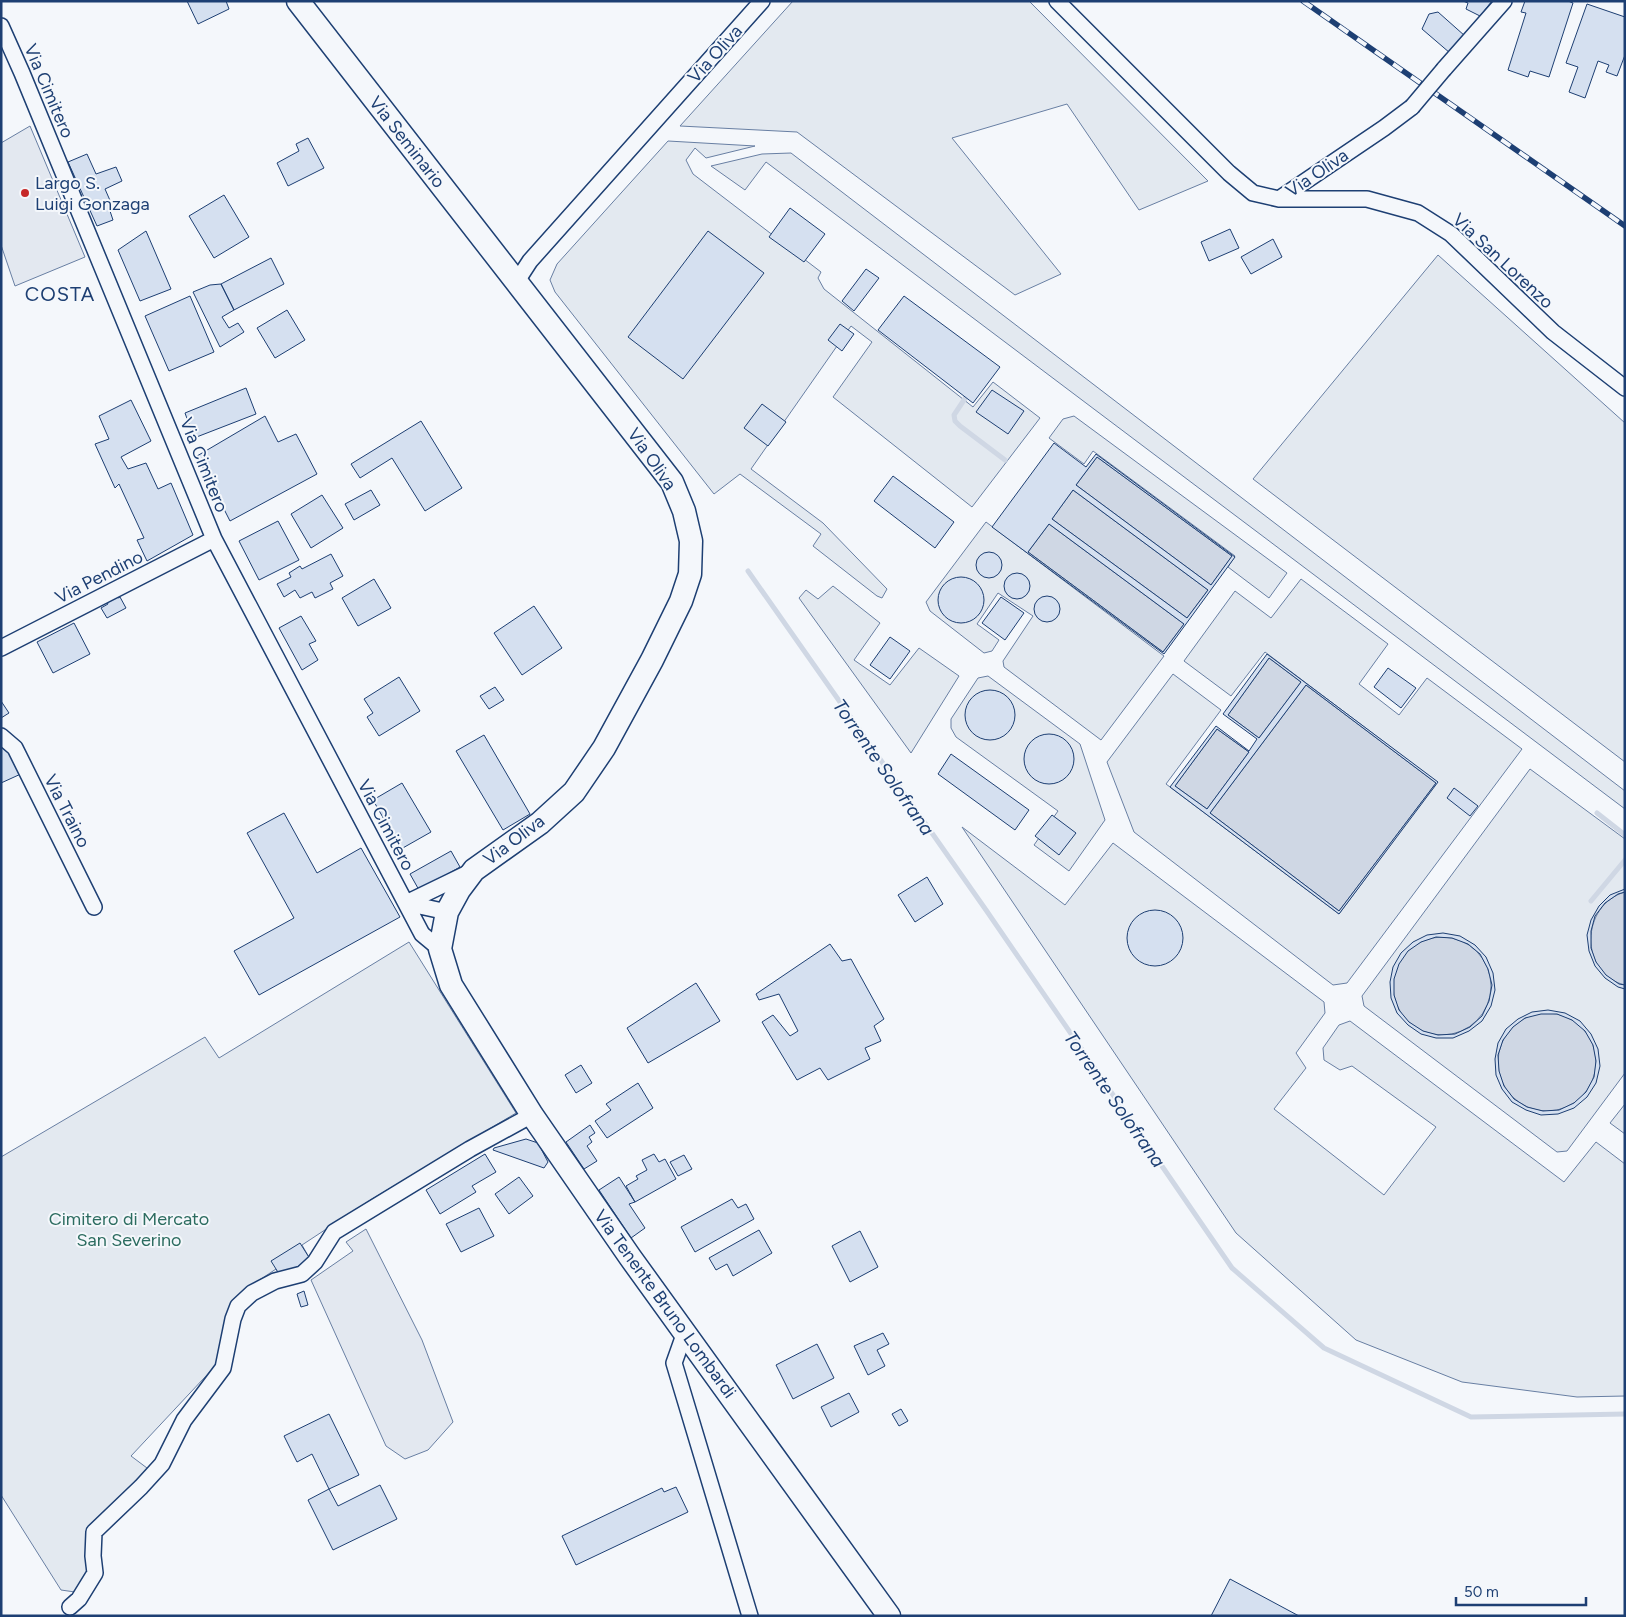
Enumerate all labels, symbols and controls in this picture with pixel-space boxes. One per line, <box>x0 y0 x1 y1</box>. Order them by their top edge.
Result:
street label: Via Oliva <box>683 20 747 88</box>
street label: Via Cimitero <box>19 41 79 141</box>
street label: Via Seminario <box>364 92 450 192</box>
street label: Via Oliva <box>1282 144 1352 202</box>
place label: Largo S. Luigi Gonzaga <box>35 172 150 215</box>
marker: Largo S. Luigi Gonzaga <box>19 187 31 199</box>
street label: Via San Lorenzo <box>1448 209 1558 313</box>
district label: COSTA <box>25 282 95 306</box>
street label: Via Cimitero <box>175 414 233 516</box>
street label: Via Oliva <box>623 424 681 494</box>
street label: Via Pendino <box>51 545 147 609</box>
water label: Torrente Solofrana <box>828 695 939 840</box>
street label: Via Traino <box>39 771 95 851</box>
street label: Via Cimitero <box>353 776 419 874</box>
street label: Via Oliva <box>479 810 549 870</box>
water label: Torrente Solofrana <box>1059 1027 1170 1172</box>
street label: Via Tenente Bruno Lombardi <box>589 1205 741 1403</box>
park label: Cimitero di Mercato San Severino <box>49 1208 209 1251</box>
scale bar <box>1456 1574 1586 1606</box>
text: 50 m <box>1464 1583 1499 1601</box>

